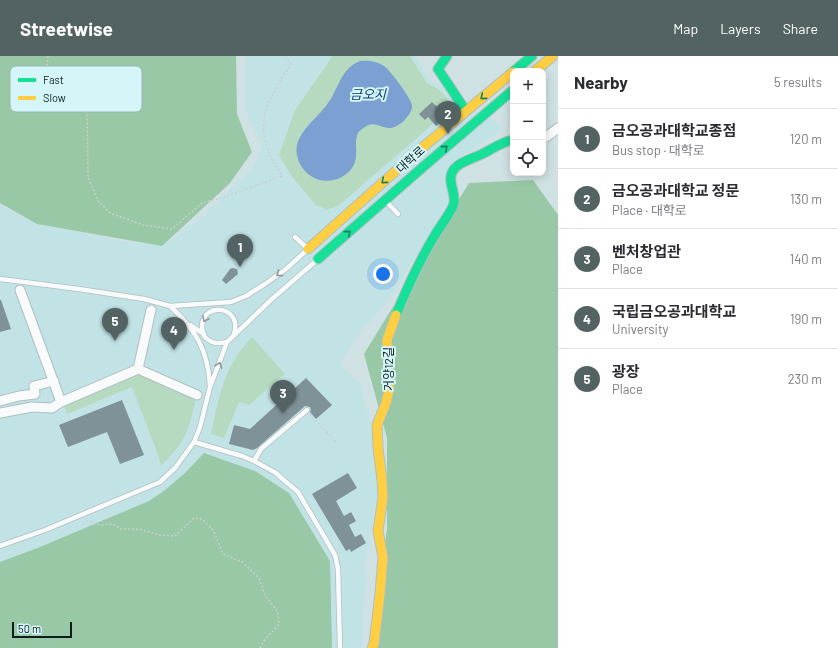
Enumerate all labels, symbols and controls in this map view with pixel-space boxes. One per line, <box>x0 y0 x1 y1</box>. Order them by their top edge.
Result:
text: Streetwise <box>20 17 113 40</box>
text: Map <box>673 20 698 37</box>
text: Layers <box>720 20 761 37</box>
text: Share <box>783 20 818 37</box>
legend <box>10 66 142 112</box>
map controls <box>510 68 546 176</box>
button: + <box>510 68 546 104</box>
text: Nearby <box>574 72 628 92</box>
text: Fast <box>43 73 64 86</box>
text: 5 results <box>774 74 822 90</box>
water label: 금오지 <box>350 86 387 102</box>
text: Slow <box>43 91 66 104</box>
one-way arrow <box>480 92 488 99</box>
pin: 2 <box>435 101 461 134</box>
button: − <box>510 104 546 140</box>
text: 금오공과대학교종점 <box>612 121 736 139</box>
text: 1 <box>585 131 589 147</box>
text: 120 m <box>790 131 822 147</box>
button: locate <box>510 140 546 176</box>
text: Bus stop · 대학로 <box>612 142 705 158</box>
street label: 대학로 <box>393 143 427 175</box>
one-way arrow <box>441 145 448 152</box>
one-way arrow <box>382 177 389 184</box>
text: 금오공과대학교 정문 <box>612 181 739 199</box>
text: 2 <box>583 191 591 207</box>
text: 130 m <box>790 191 822 207</box>
text: Place · 대학로 <box>612 202 687 218</box>
one-way arrow <box>343 231 350 238</box>
pin: 1 <box>227 234 253 267</box>
text: 벤처창업관 <box>612 242 681 260</box>
text: 3 <box>583 251 591 267</box>
text: 140 m <box>790 251 822 267</box>
text: Place <box>612 261 643 277</box>
your location <box>373 264 393 284</box>
one-way arrow <box>276 270 283 277</box>
text: 국립금오공과대학교 <box>612 302 736 320</box>
pin: 5 <box>102 308 128 341</box>
text: 4 <box>583 311 591 327</box>
text: 190 m <box>790 311 822 327</box>
one-way arrow <box>202 315 210 322</box>
pin: 4 <box>161 317 187 350</box>
text: University <box>612 321 669 337</box>
street label: 거양12길 <box>381 347 395 391</box>
one-way arrow <box>214 361 222 368</box>
text: 광장 <box>612 362 640 380</box>
text: 5 <box>583 371 591 387</box>
text: 230 m <box>788 371 822 387</box>
pin: 3 <box>270 380 296 413</box>
text: Place <box>612 381 643 397</box>
scale bar <box>12 620 72 639</box>
text: 50 m <box>18 622 41 635</box>

